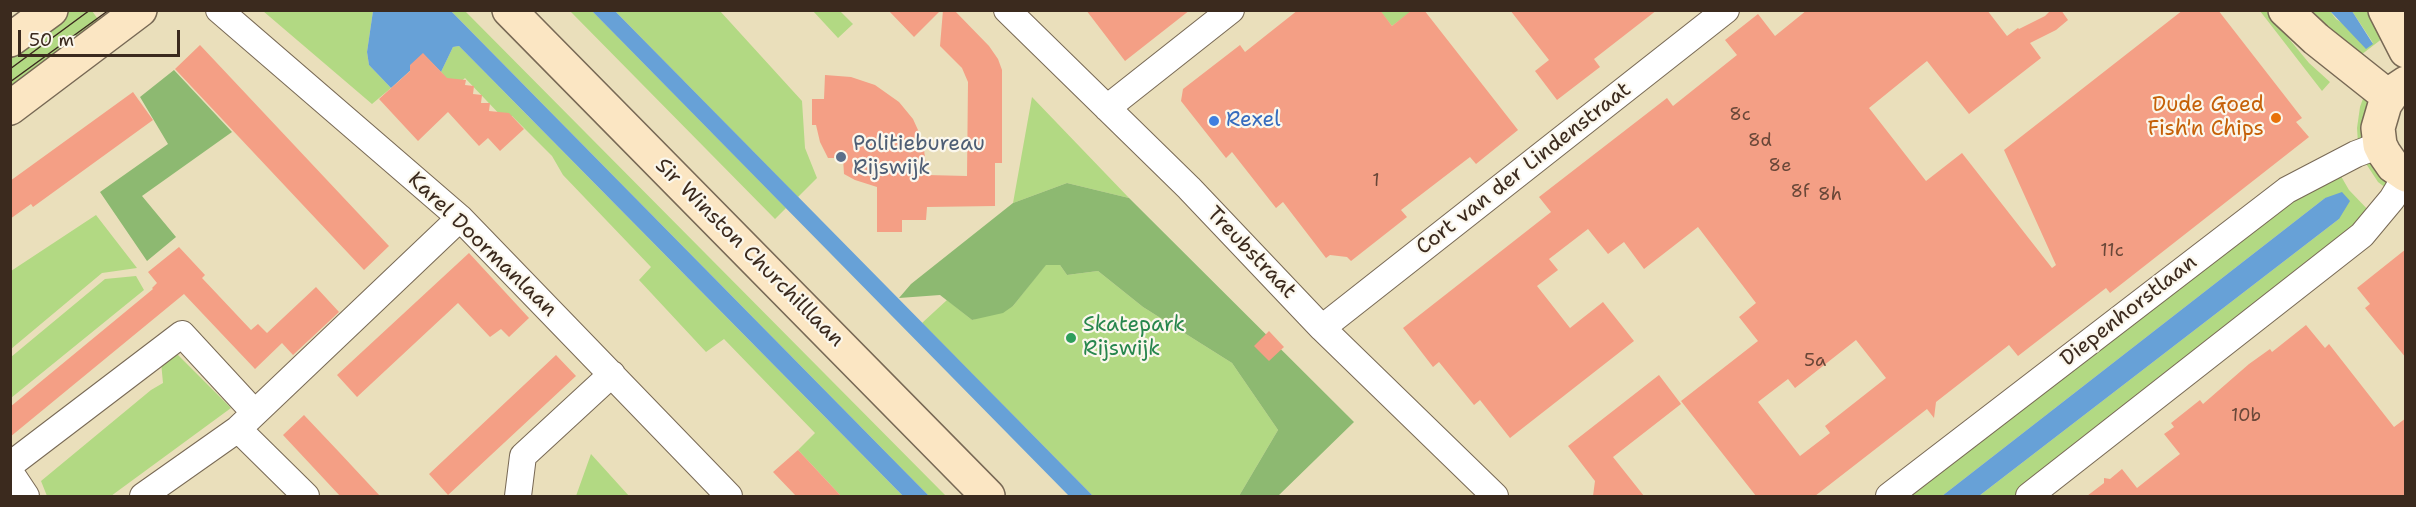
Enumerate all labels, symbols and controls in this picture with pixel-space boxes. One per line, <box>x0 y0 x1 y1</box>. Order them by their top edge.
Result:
scale bar <box>21 18 183 56</box>
text: 50 m <box>29 28 74 52</box>
street label: Cort van der Lindenstraat <box>1412 77 1636 261</box>
place label: Dude Goed Fish'n Chips <box>2148 93 2264 143</box>
house number: 8c <box>1729 104 1751 126</box>
place label: Rexel <box>1226 108 1281 134</box>
marker: Dude Goed Fish'n Chips <box>2269 111 2283 125</box>
marker: Rexel <box>1207 114 1221 128</box>
house number: 8d <box>1748 130 1772 152</box>
place label: Politiebureau Rijswijk <box>853 132 985 182</box>
marker: Politiebureau Rijswijk <box>834 150 848 164</box>
street label: Sir Winston Churchilllaan <box>649 153 849 353</box>
house number: 8e <box>1769 155 1791 177</box>
street label: Karel Doormanlaan <box>402 168 562 322</box>
house number: 1 <box>1372 170 1380 192</box>
house number: 8f <box>1790 181 1810 203</box>
house number: 8h <box>1818 184 1842 206</box>
street label: Treubstraat <box>1201 202 1301 304</box>
house number: 11c <box>2100 240 2124 262</box>
street label: Diepenhorstlaan <box>2056 250 2202 372</box>
place label: Skatepark Rijswijk <box>1083 313 1185 363</box>
marker: Skatepark Rijswijk <box>1064 331 1078 345</box>
house number: 5a <box>1804 350 1826 372</box>
house number: 10b <box>2231 405 2261 427</box>

